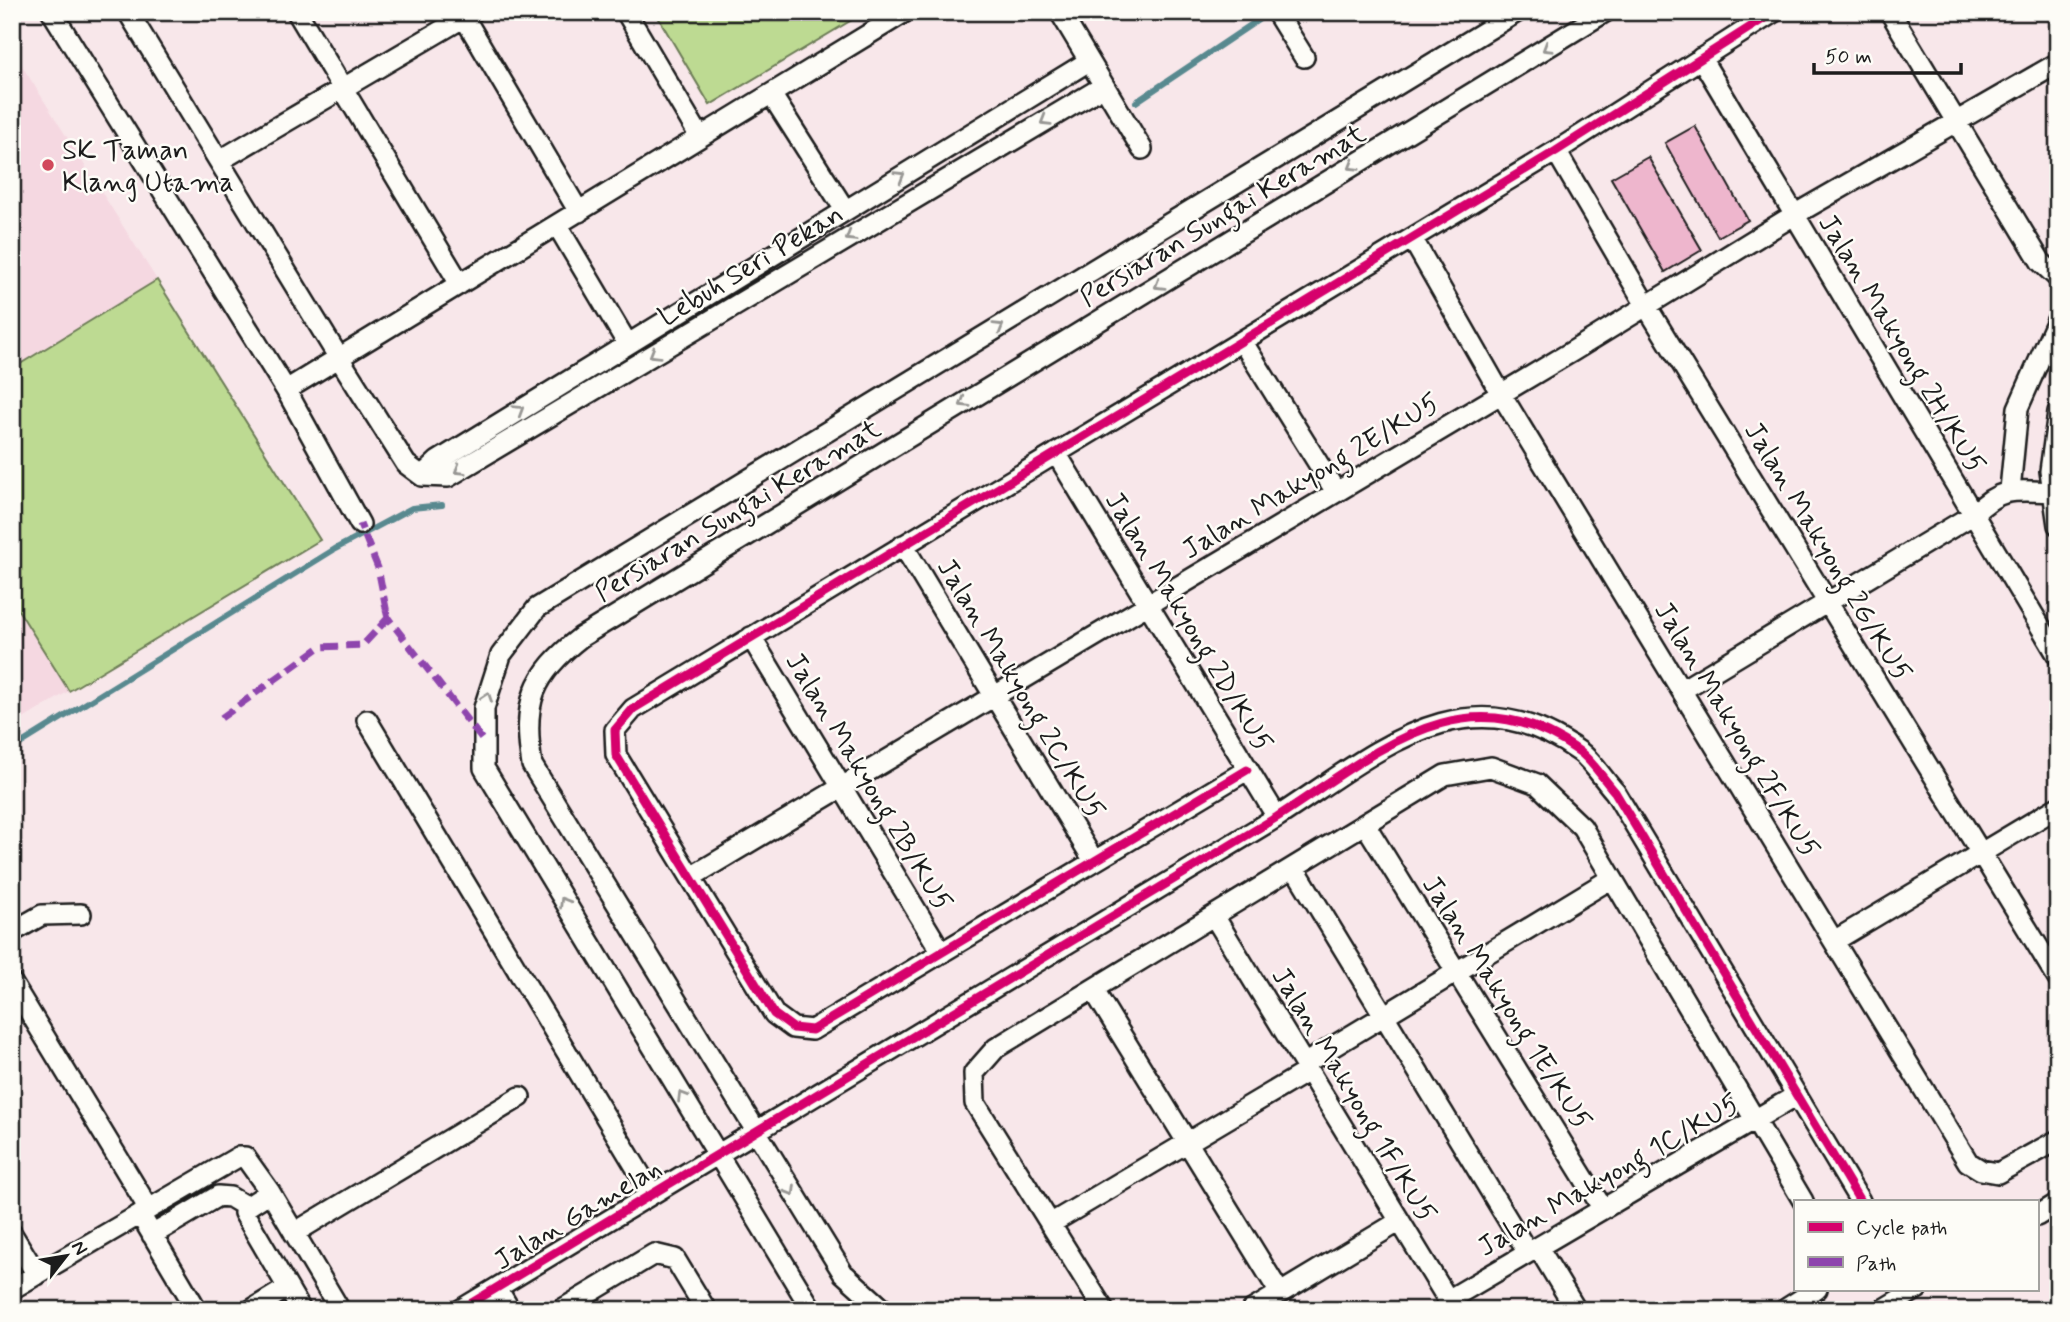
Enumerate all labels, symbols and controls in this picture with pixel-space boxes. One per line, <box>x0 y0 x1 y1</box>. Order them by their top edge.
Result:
scale bar <box>1814 32 1962 76</box>
one-way arrow <box>1542 39 1555 52</box>
text: 50 m <box>1825 43 1872 71</box>
one-way arrow <box>1040 113 1053 126</box>
street label: Persiaran Sungai Keramat <box>1073 116 1375 319</box>
place label: SK Taman Klang Utama <box>62 133 234 202</box>
marker: SK Taman Klang Utama <box>40 157 56 173</box>
one-way arrow <box>1347 158 1360 171</box>
one-way arrow <box>893 171 906 184</box>
street label: Lebuh Seri Pekan <box>652 196 851 336</box>
street label: Jalan Makyong 2H/KU5 <box>1806 208 1993 482</box>
one-way arrow <box>844 229 857 242</box>
one-way arrow <box>1153 276 1166 289</box>
one-way arrow <box>991 322 1004 335</box>
one-way arrow <box>649 346 662 359</box>
street label: Jalan Makyong 2E/KU5 <box>1176 385 1449 571</box>
one-way arrow <box>959 395 972 408</box>
one-way arrow <box>511 406 524 419</box>
street label: Persiaran Sungai Keramat <box>588 411 890 614</box>
street label: Jalan Makyong 2G/KU5 <box>1732 416 1919 690</box>
one-way arrow <box>453 462 466 475</box>
street label: Jalan Makyong 2D/KU5 <box>1093 485 1280 761</box>
street label: Jalan Makyong 2C/KU5 <box>925 552 1112 828</box>
street label: Jalan Makyong 2F/KU5 <box>1642 595 1827 867</box>
street label: Jalan Makyong 2B/KU5 <box>773 646 960 920</box>
one-way arrow <box>479 692 494 704</box>
street label: Jalan Makyong 1E/KU5 <box>1410 869 1599 1139</box>
one-way arrow <box>560 896 573 909</box>
street label: Jalan Makyong 1F/KU5 <box>1259 961 1444 1231</box>
street label: Jalan Makyong 1C/KU5 <box>1472 1086 1748 1269</box>
one-way arrow <box>678 1091 691 1104</box>
street label: Jalan Gamelan <box>488 1150 669 1280</box>
one-way arrow <box>783 1184 796 1197</box>
legend <box>1794 1200 2038 1290</box>
text: Cycle path <box>1856 1214 1947 1242</box>
north arrow <box>32 1220 102 1290</box>
text: N <box>65 1236 93 1260</box>
text: Path <box>1856 1250 1896 1278</box>

